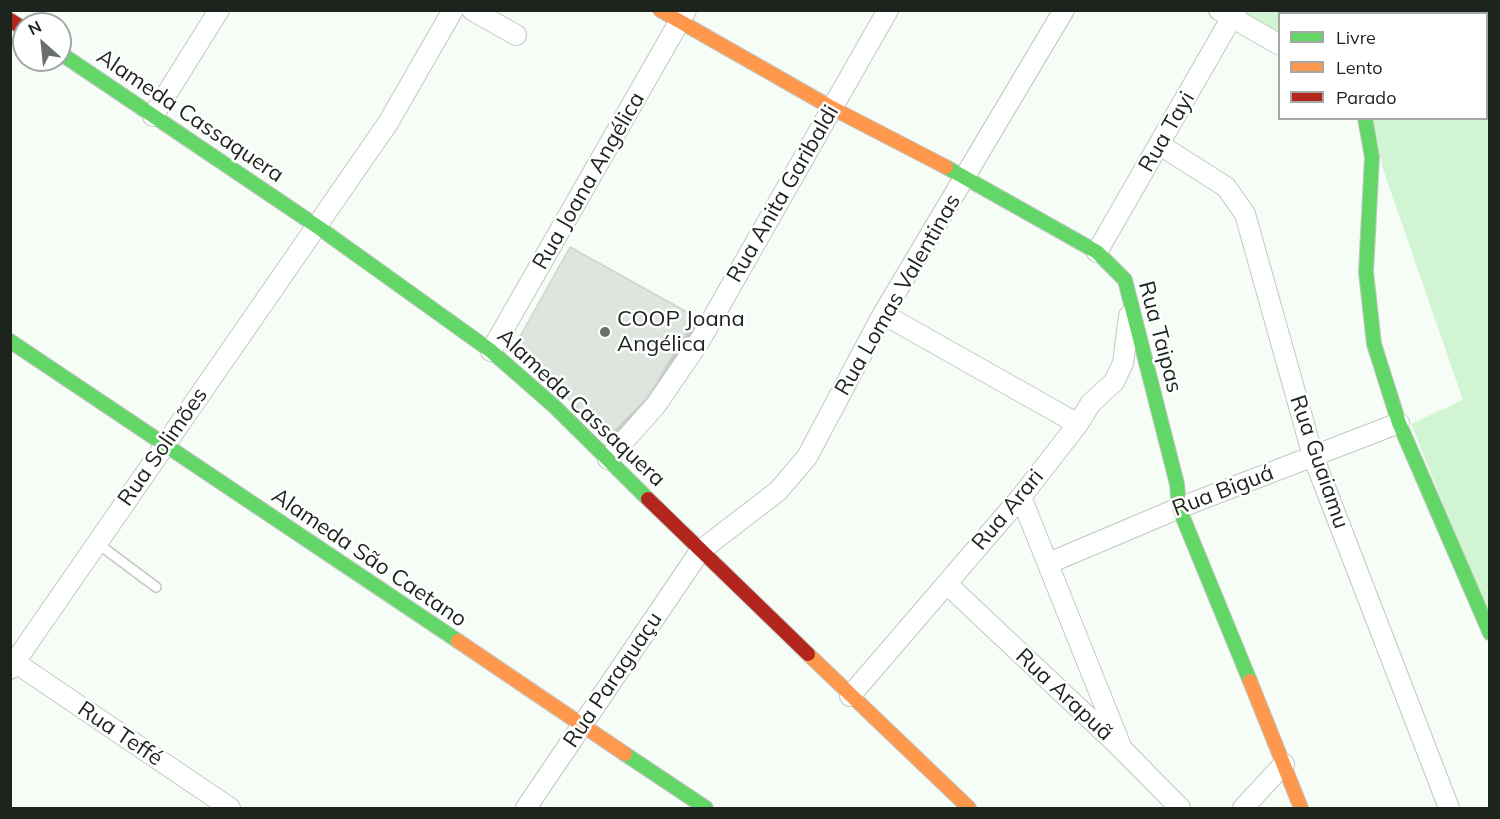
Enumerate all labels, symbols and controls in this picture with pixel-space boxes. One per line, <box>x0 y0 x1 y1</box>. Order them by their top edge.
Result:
north arrow <box>12 12 72 72</box>
legend <box>1278 12 1488 120</box>
text: N <box>25 16 45 39</box>
text: Livre <box>1336 26 1376 49</box>
street label: Alameda Cassaquera <box>91 44 289 188</box>
text: Lento <box>1336 56 1383 79</box>
text: Parado <box>1336 86 1396 109</box>
street label: Rua Tayi <box>1133 87 1201 177</box>
street label: Rua Joana Angélica <box>527 88 651 274</box>
street label: Rua Anita Garibaldi <box>721 101 845 287</box>
street label: Rua Lomas Valentinas <box>830 190 966 400</box>
street label: Rua Taipas <box>1132 278 1188 396</box>
place label: COOP Joana Angélica <box>617 306 745 358</box>
street label: Alameda Cassaquera <box>492 323 670 493</box>
marker: COOP Joana Angélica <box>598 325 612 339</box>
street label: Rua Solimões <box>113 383 213 511</box>
street label: Rua Guaiamu <box>1284 392 1354 532</box>
street label: Rua Biguá <box>1169 460 1277 522</box>
street label: Rua Arari <box>967 464 1049 556</box>
street label: Alameda São Caetano <box>267 483 471 633</box>
street label: Rua Paraguaçu <box>558 607 668 753</box>
street label: Rua Arapuã <box>1010 643 1118 747</box>
street label: Rua Teffé <box>73 696 167 772</box>

